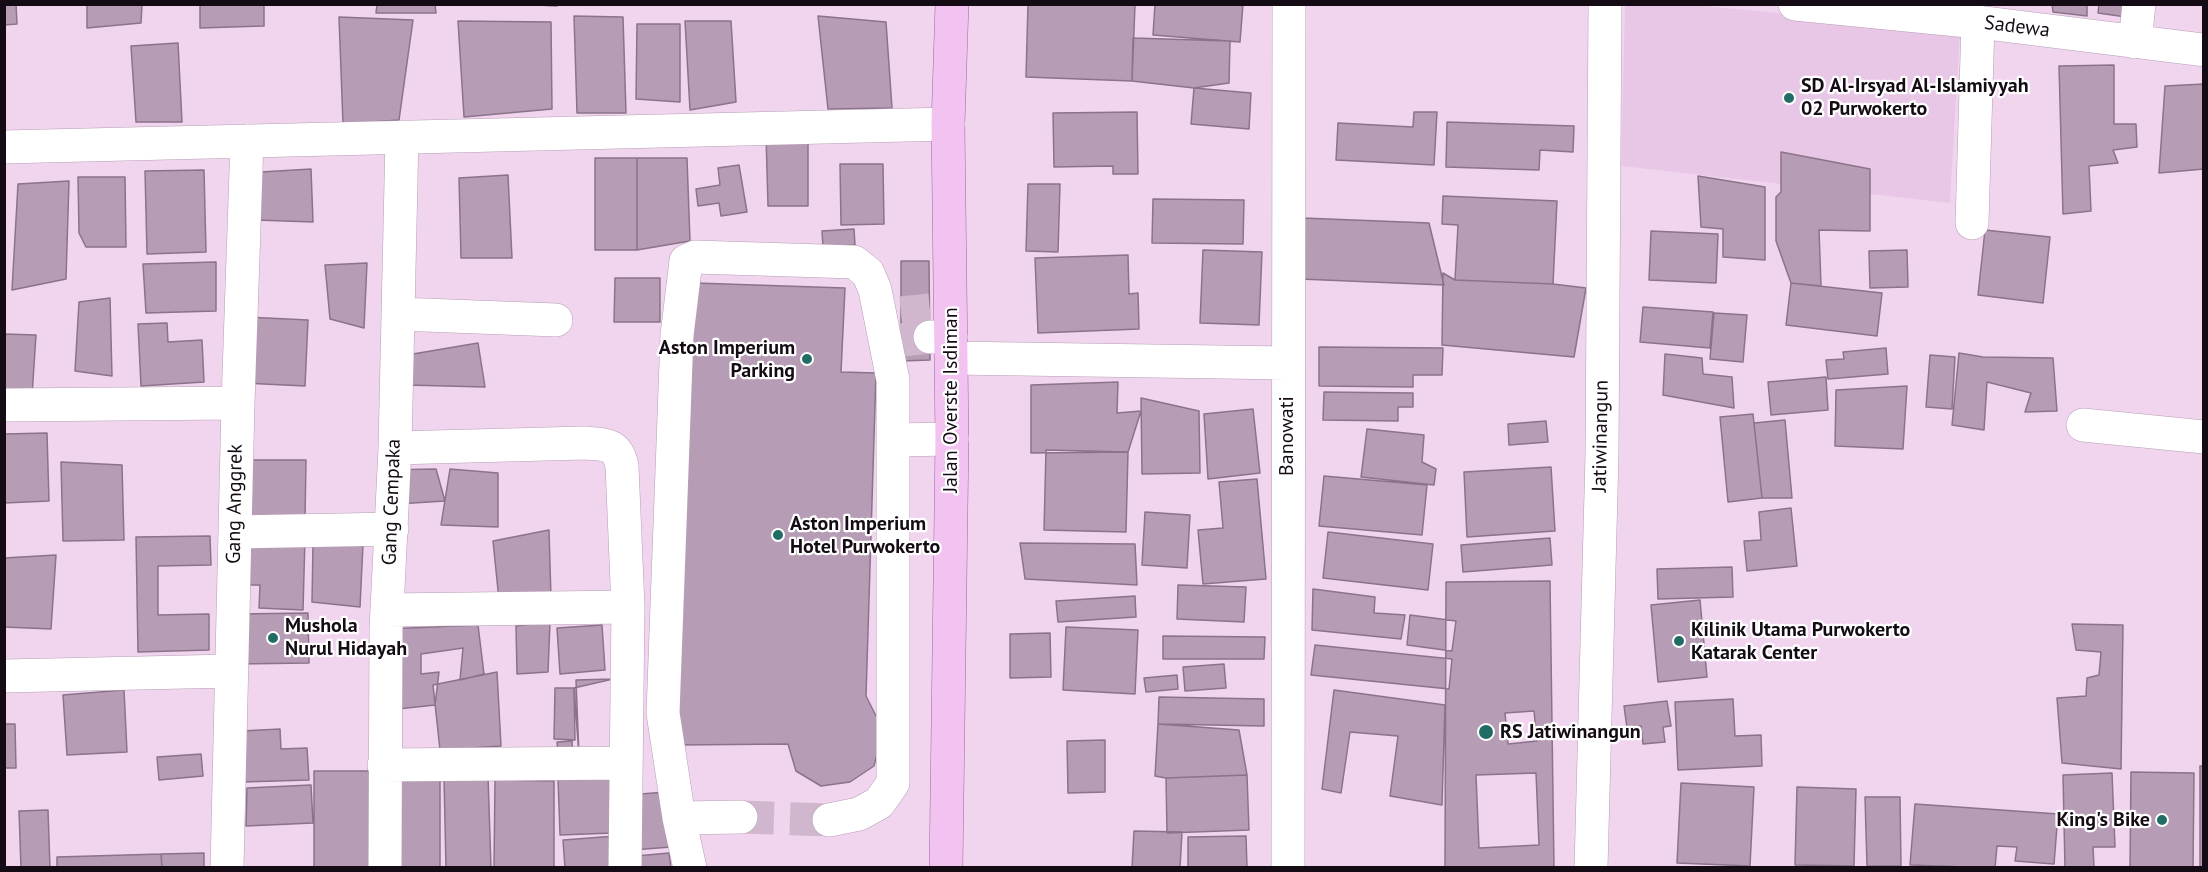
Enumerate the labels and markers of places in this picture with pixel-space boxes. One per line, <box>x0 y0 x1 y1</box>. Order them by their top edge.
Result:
place label: SD Al-Irsyad Al-Islamiyyah 02 Purwokerto <box>1801 74 2029 121</box>
marker: SD Al-Irsyad Al-Islamiyyah 02 Purwokerto <box>1782 91 1796 105</box>
place label: Aston Imperium Parking <box>659 336 795 383</box>
marker: Aston Imperium Parking <box>800 352 814 366</box>
place label: Aston Imperium Hotel Purwokerto <box>790 512 940 559</box>
marker: Aston Imperium Hotel Purwokerto <box>771 528 785 542</box>
place label: Mushola Nurul Hidayah <box>285 614 407 661</box>
place label: Kilinik Utama Purwokerto Katarak Center <box>1691 618 1910 665</box>
marker: Mushola Nurul Hidayah <box>266 631 280 645</box>
marker: Kilinik Utama Purwokerto Katarak Center <box>1672 634 1686 648</box>
place label: RS Jatiwinangun <box>1500 720 1641 744</box>
marker: RS Jatiwinangun <box>1477 723 1495 741</box>
place label: King's Bike <box>2057 808 2150 832</box>
marker: King's Bike <box>2155 813 2169 827</box>

